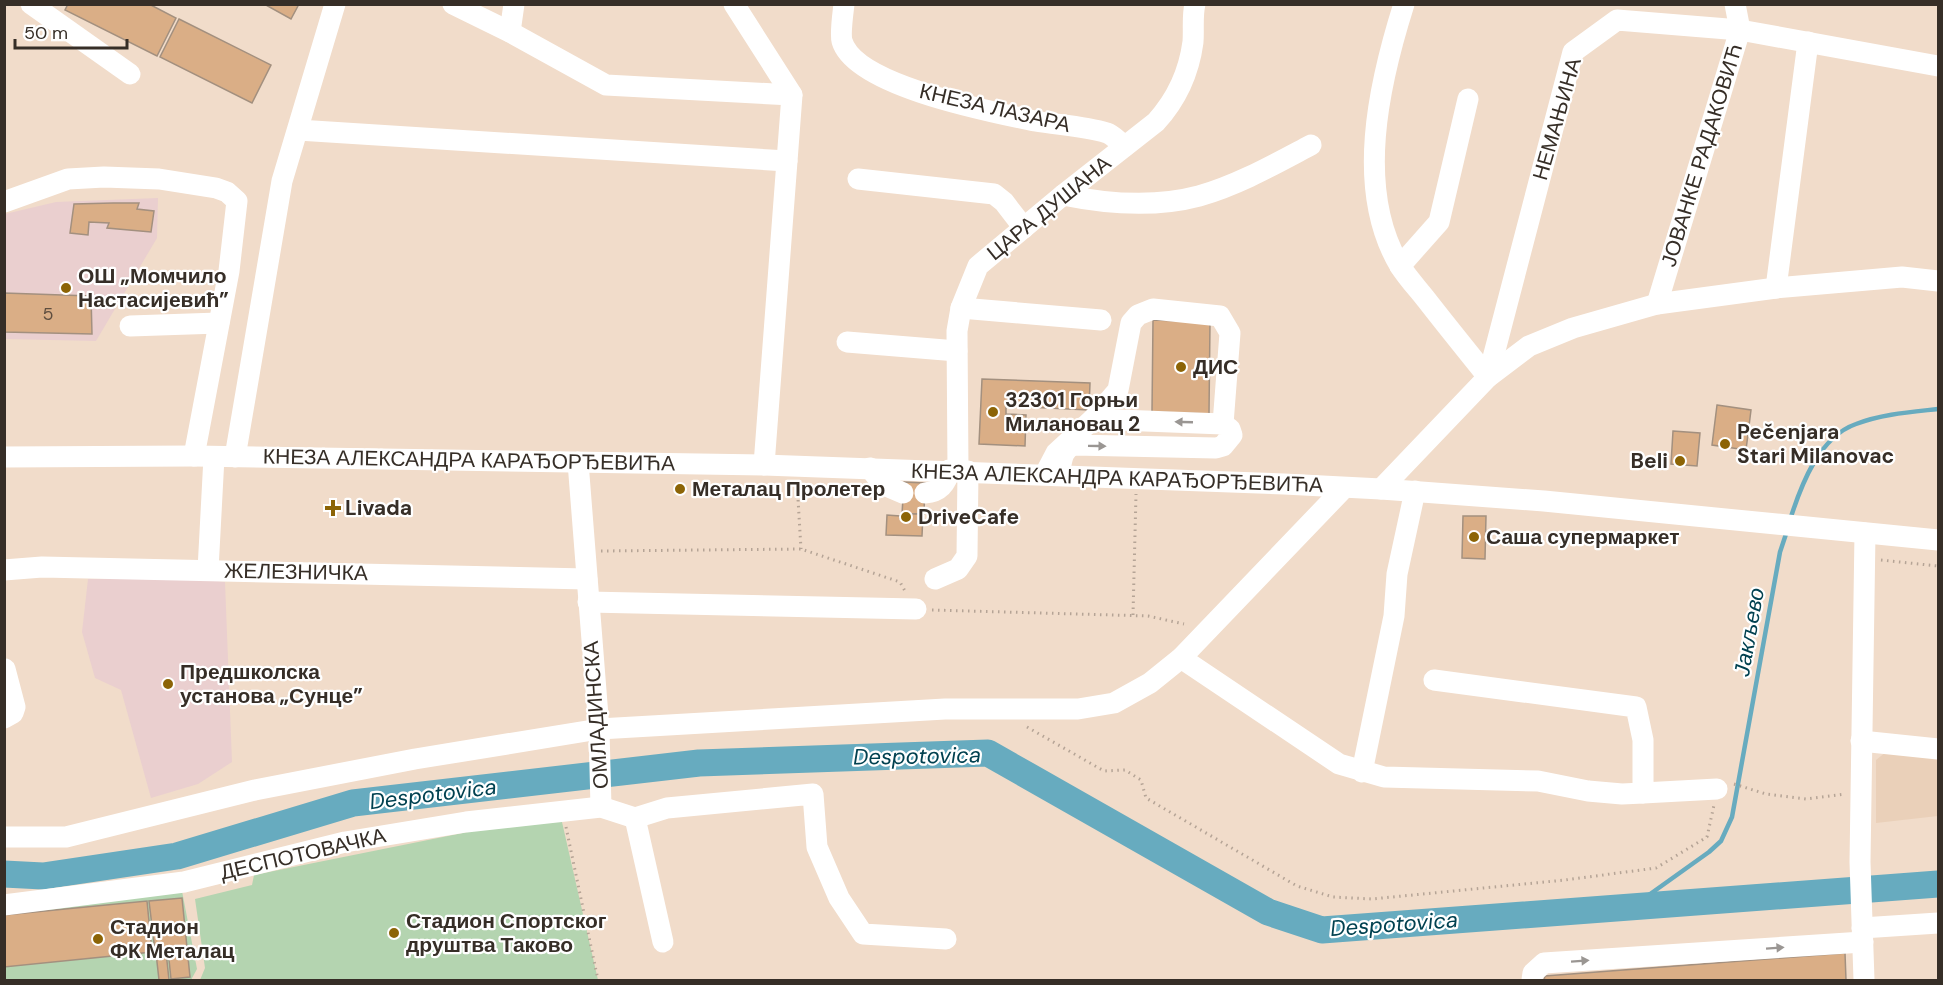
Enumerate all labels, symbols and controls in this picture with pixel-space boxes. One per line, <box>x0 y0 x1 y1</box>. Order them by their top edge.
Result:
scale bar <box>15 12 128 50</box>
text: 50 m <box>24 21 68 45</box>
street label: ЈОВАНКЕ РАДАКОВИЋ <box>1655 40 1749 270</box>
street label: НЕМАЊИНА <box>1526 55 1588 183</box>
street label: КНЕЗА ЛАЗАРА <box>917 77 1073 139</box>
street label: ЦАРА ДУШАНА <box>981 149 1117 267</box>
place label: ОШ „Момчило Настасијевић” <box>78 262 229 314</box>
marker: ОШ „Момчило Настасијевић” <box>59 281 73 295</box>
house number: 5 <box>43 302 53 326</box>
place label: ДИС <box>1193 353 1238 381</box>
marker: ДИС <box>1174 360 1188 374</box>
place label: 32301 Горњи Милановац 2 <box>1005 386 1140 438</box>
marker: 32301 Горњи Милановац 2 <box>986 405 1000 419</box>
one-way arrow <box>1175 417 1194 427</box>
place label: Pečenjara Stari Milanovac <box>1737 418 1894 470</box>
marker: Pečenjara Stari Milanovac <box>1718 437 1732 451</box>
one-way arrow <box>1087 441 1106 451</box>
street label: КНЕЗА АЛЕКСАНДРА КАРАЂОРЂЕВИЋА <box>263 442 675 478</box>
place label: Beli <box>1631 447 1668 475</box>
marker: Beli <box>1673 454 1687 468</box>
street label: КНЕЗА АЛЕКСАНДРА КАРАЂОРЂЕВИЋА <box>910 457 1324 499</box>
place label: Металац Пролетер <box>692 475 885 503</box>
marker: Металац Пролетер <box>673 482 687 496</box>
place label: Livada <box>345 494 412 522</box>
marker: Livada <box>326 501 340 515</box>
place label: DriveCafe <box>918 503 1019 531</box>
marker: DriveCafe <box>899 510 913 524</box>
place label: Саша супермаркет <box>1486 523 1679 551</box>
marker: Саша супермаркет <box>1467 530 1481 544</box>
street label: ЖЕЛЕЗНИЧКА <box>224 557 368 587</box>
water label: Јакљево <box>1727 586 1771 679</box>
street label: ОМЛАДИНСКА <box>577 640 615 790</box>
place label: Предшколска установа „Сунце” <box>180 658 363 710</box>
marker: Предшколска установа „Сунце” <box>161 677 175 691</box>
water label: Despotovica <box>853 740 981 772</box>
water label: Despotovica <box>368 772 498 816</box>
street label: ДЕСПОТОВАЧКА <box>218 821 388 887</box>
water label: Despotovica <box>1329 905 1459 943</box>
place label: Стадион Спортског друштва Таково <box>406 907 607 959</box>
place label: Стадион ФК Металац <box>110 913 235 965</box>
marker: Стадион Спортског друштва Таково <box>387 926 401 940</box>
marker: Стадион ФК Металац <box>91 932 105 946</box>
one-way arrow <box>1765 943 1784 952</box>
one-way arrow <box>1571 956 1590 965</box>

